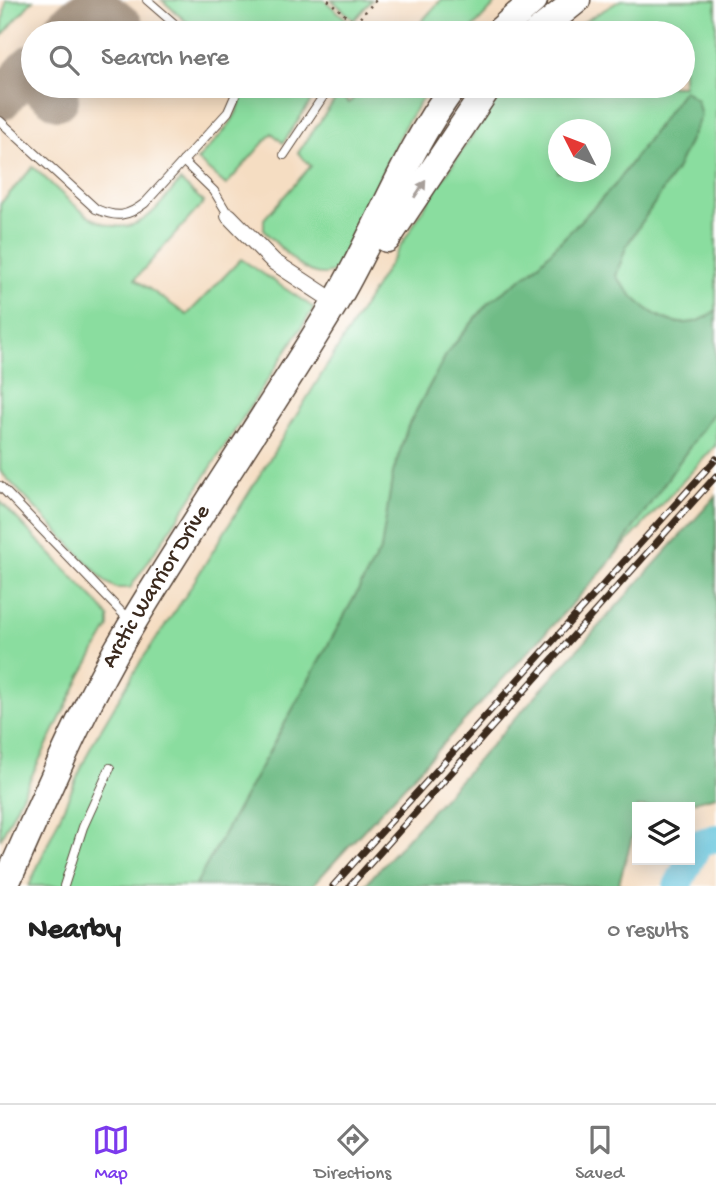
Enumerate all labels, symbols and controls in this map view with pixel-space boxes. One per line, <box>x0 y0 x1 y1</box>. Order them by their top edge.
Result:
search box <box>21 21 695 98</box>
icon: search <box>45 41 83 79</box>
text: Search here <box>101 44 229 75</box>
north arrow <box>548 119 611 182</box>
one-way arrow <box>413 179 426 199</box>
street label: Arctic Warrior Drive <box>96 499 217 673</box>
map controls <box>632 802 695 865</box>
button: layers <box>632 802 695 865</box>
text: Nearby <box>28 914 121 949</box>
text: 0 results <box>607 918 688 945</box>
tab: Map <box>92 1121 130 1186</box>
tab: Directions <box>314 1121 391 1186</box>
tab: Saved <box>575 1121 624 1186</box>

